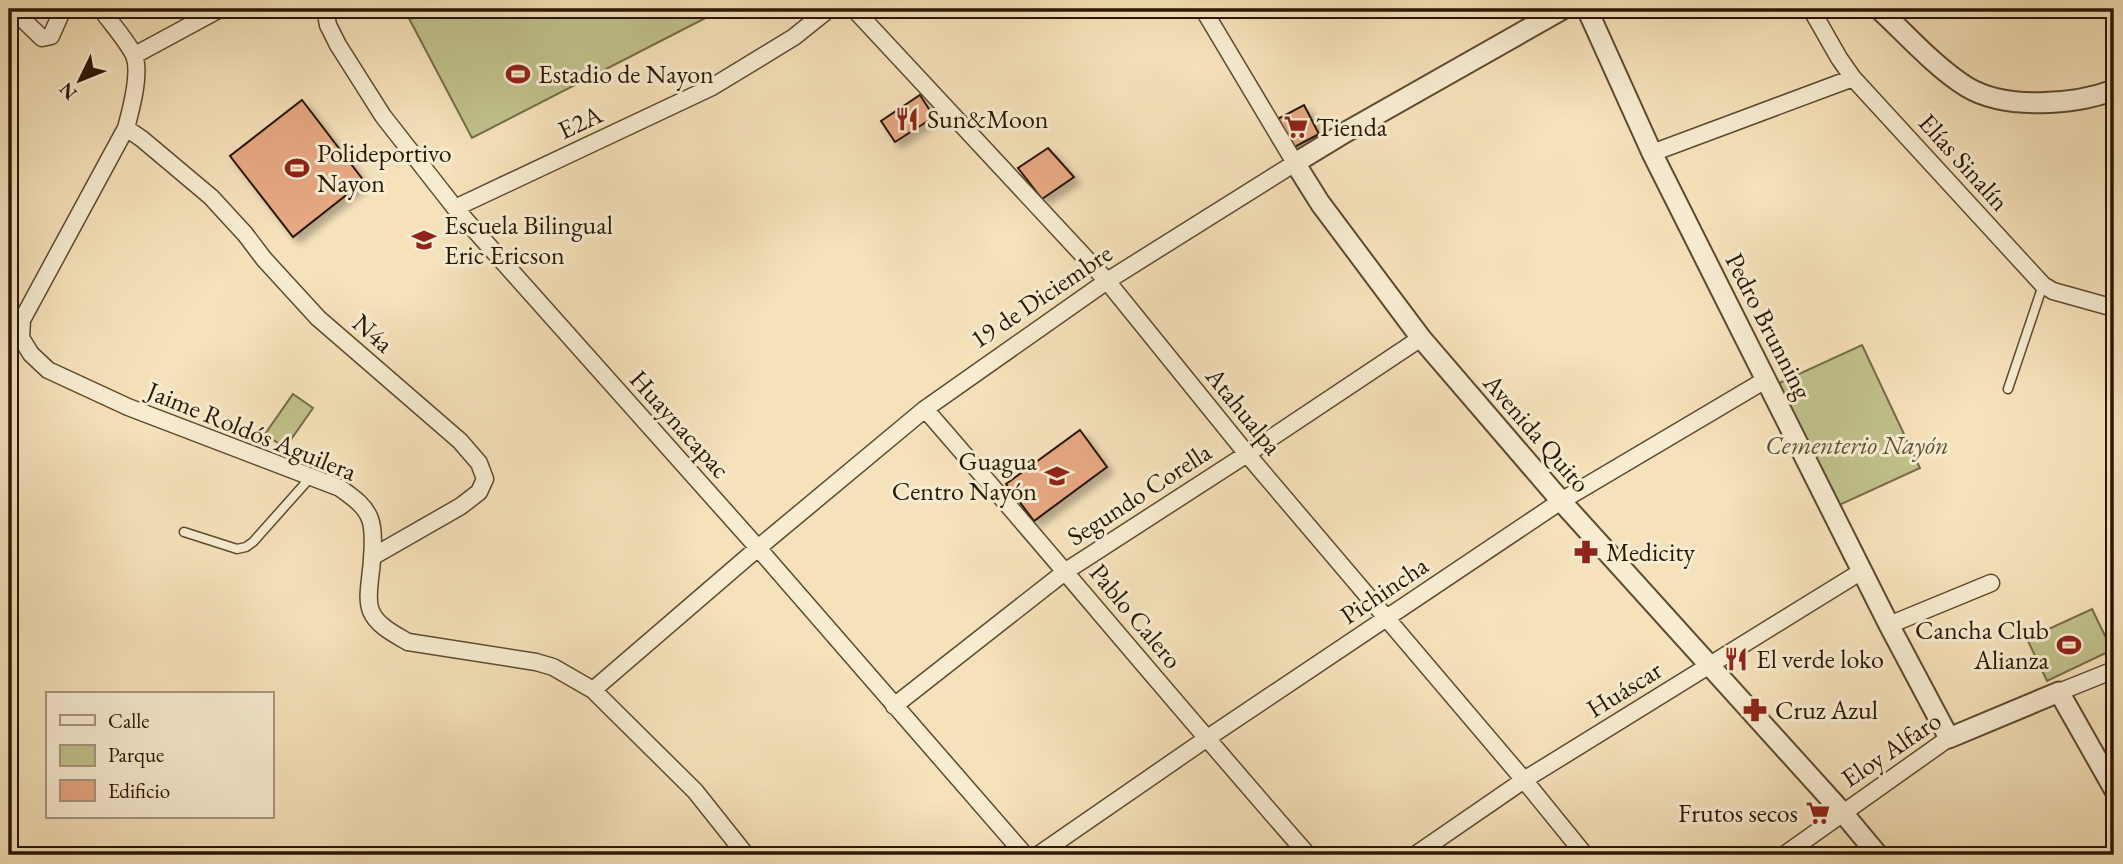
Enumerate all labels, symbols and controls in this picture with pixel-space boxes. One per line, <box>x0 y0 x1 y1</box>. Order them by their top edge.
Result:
north arrow <box>46 46 116 116</box>
place label: Estadio de Nayon <box>538 57 714 91</box>
sports icon: Estadio de Nayon <box>504 60 532 88</box>
text: N <box>53 77 82 105</box>
street label: E2A <box>552 97 609 147</box>
place label: Sun&Moon <box>927 102 1049 136</box>
restaurant icon: Sun&Moon <box>893 105 921 133</box>
street label: Elías Sinalín <box>1911 106 2017 218</box>
place label: Tienda <box>1316 110 1388 144</box>
supermarket icon: Tienda <box>1282 113 1310 141</box>
place label: Polideportivo Nayon <box>317 136 452 200</box>
sports icon: Polideportivo Nayon <box>283 154 311 182</box>
place label: Escuela Bilingual Eric Ericson <box>444 208 613 272</box>
school or university icon: Escuela Bilingual Eric Ericson <box>410 226 438 254</box>
street label: 19 de Diciembre <box>963 236 1119 356</box>
street label: Pedro Brunning <box>1718 247 1821 405</box>
street label: N4a <box>345 306 401 360</box>
street label: Atahualpa <box>1198 359 1290 462</box>
street label: Huaynacapac <box>622 363 738 485</box>
street label: Avenida Quito <box>1475 366 1598 500</box>
street label: Jaime Roldós Aguilera <box>140 373 362 489</box>
park label: Cementerio Nayón <box>1765 428 1949 462</box>
street label: Segundo Corella <box>1060 434 1218 553</box>
place label: Guagua Centro Nayón <box>892 444 1038 508</box>
school or university icon: Guagua Centro Nayón <box>1043 462 1071 490</box>
place label: Medicity <box>1606 535 1695 569</box>
pharmacy icon: Medicity <box>1572 538 1600 566</box>
street label: Pichincha <box>1333 548 1435 632</box>
street label: Pablo Calero <box>1082 556 1190 676</box>
place label: Cancha Club Alianza <box>1915 613 2050 677</box>
sports icon: Cancha Club Alianza <box>2055 631 2083 659</box>
place label: El verde loko <box>1756 642 1884 676</box>
restaurant icon: El verde loko <box>1722 645 1750 673</box>
street label: Huáscar <box>1580 652 1668 725</box>
legend <box>46 692 273 818</box>
place label: Cruz Azul <box>1775 693 1878 727</box>
pharmacy icon: Cruz Azul <box>1741 696 1769 724</box>
street label: Eloy Alfaro <box>1834 703 1948 795</box>
text: Calle <box>108 707 150 734</box>
text: Parque <box>108 741 164 768</box>
text: Edificio <box>108 777 170 804</box>
place label: Frutos secos <box>1678 796 1798 830</box>
supermarket icon: Frutos secos <box>1804 799 1832 827</box>

